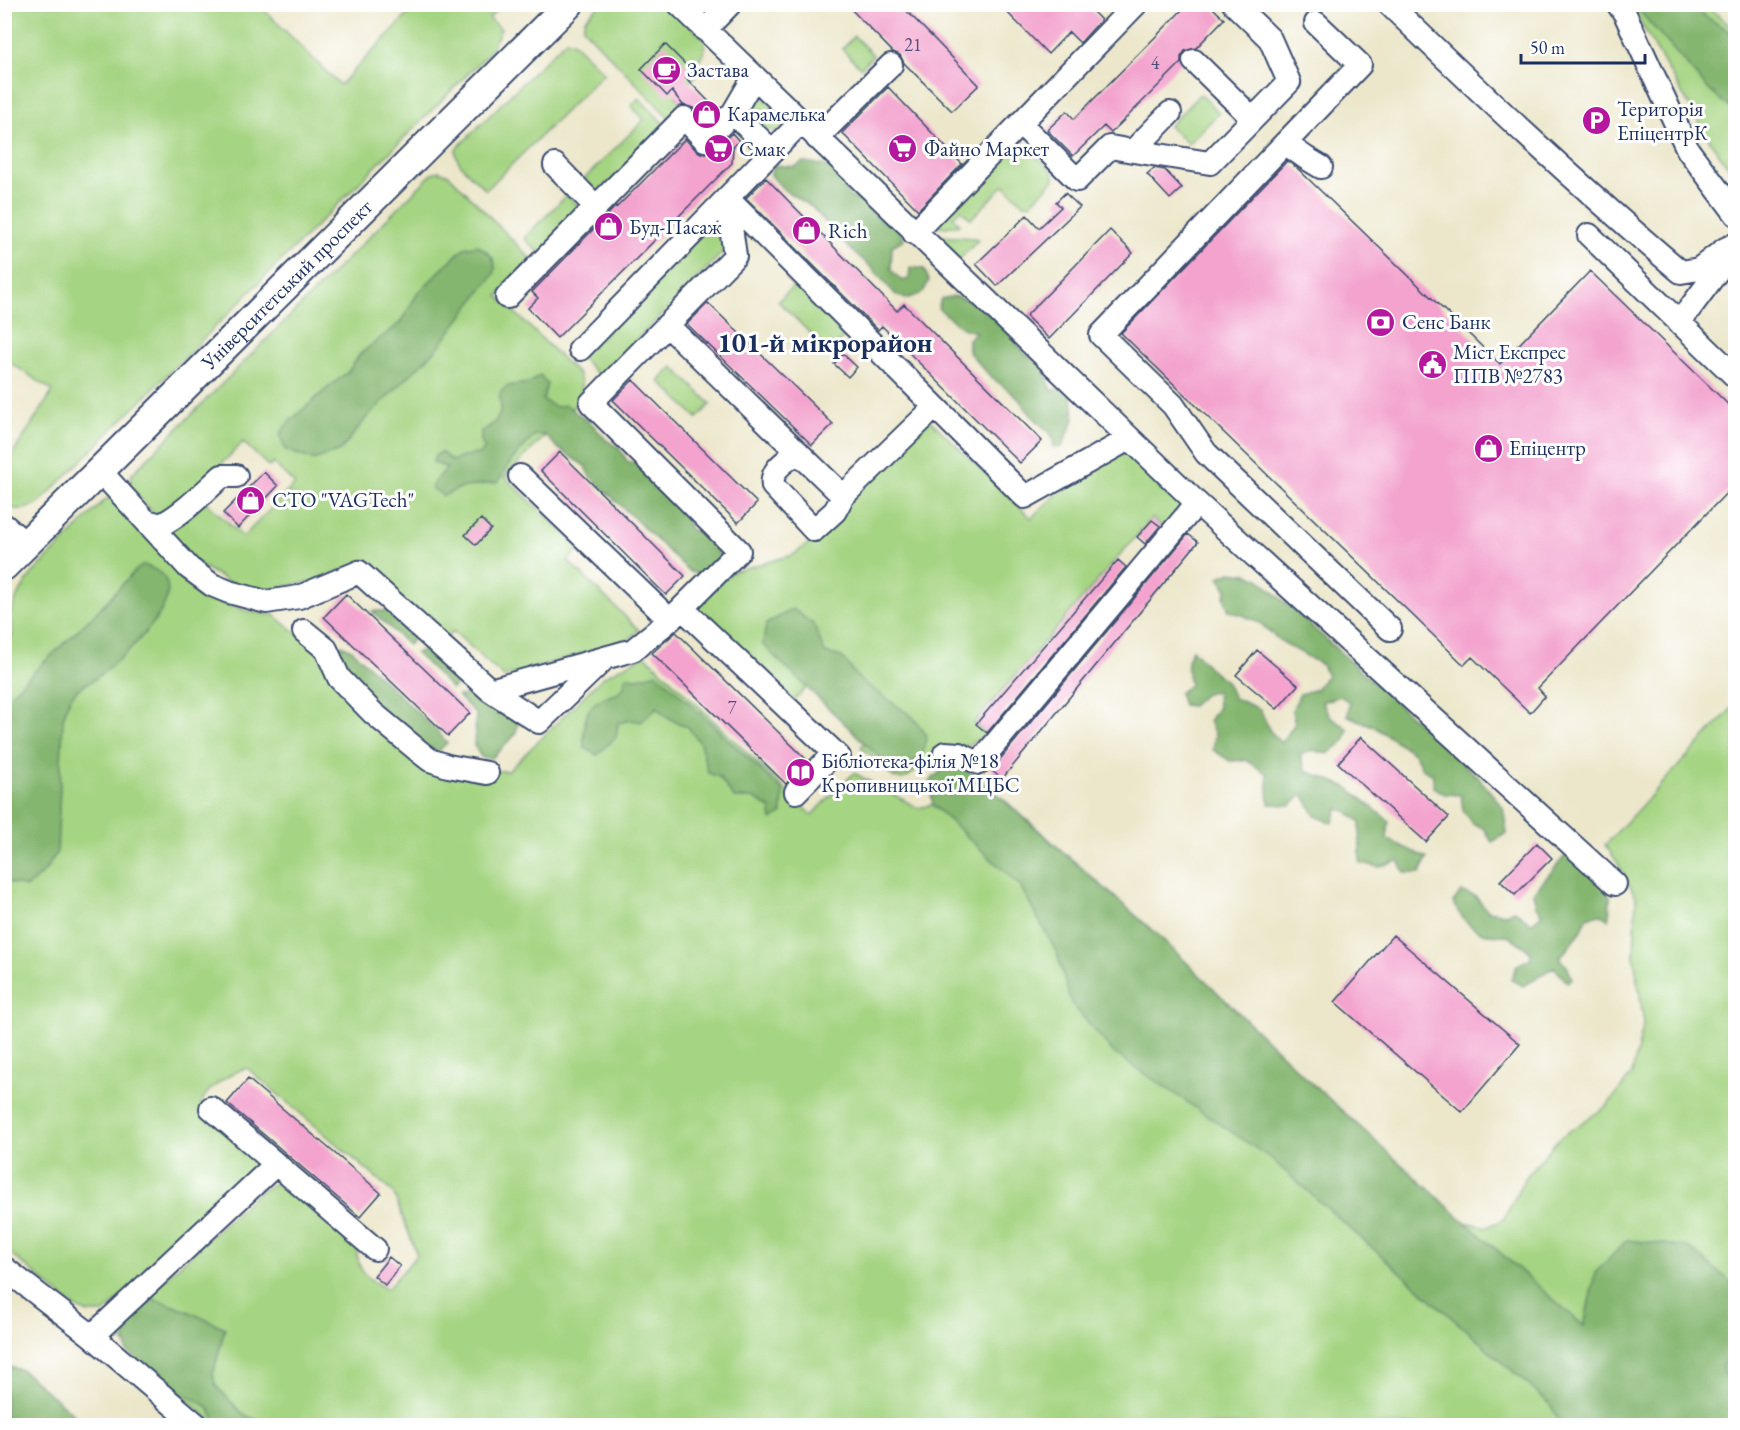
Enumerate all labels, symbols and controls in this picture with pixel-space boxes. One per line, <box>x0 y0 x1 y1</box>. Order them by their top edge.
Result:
scale bar <box>1521 27 1646 65</box>
house number: 21 <box>904 33 922 56</box>
text: 50 m <box>1530 36 1565 59</box>
house number: 4 <box>1151 51 1160 74</box>
cafe icon: Застава <box>650 54 682 86</box>
place label: Застава <box>687 56 750 83</box>
place label: Територія ЕпіцентрК <box>1617 95 1708 146</box>
shop icon: Карамелька <box>690 98 722 130</box>
place label: Карамелька <box>727 100 826 127</box>
parking icon: Територія ЕпіцентрК <box>1580 105 1612 137</box>
supermarket icon: Смак <box>702 133 734 165</box>
supermarket icon: Файно Маркет <box>887 133 919 165</box>
place label: Смак <box>739 135 785 162</box>
place label: Файно Маркет <box>924 135 1050 162</box>
street label: Університетський проспект <box>194 193 378 376</box>
shop icon: Буд-Пасаж <box>592 211 624 243</box>
place label: Буд-Пасаж <box>629 213 722 240</box>
shop icon: Rich <box>791 215 823 247</box>
place label: Rich <box>828 217 868 244</box>
bank icon: Сенс Банк <box>1365 306 1397 338</box>
place label: Сенс Банк <box>1402 308 1490 335</box>
district label: 101-й мікрорайон <box>718 325 933 360</box>
place label: Міст Експрес ППВ №2783 <box>1453 338 1566 389</box>
public building icon: Міст Експрес ППВ №2783 <box>1416 348 1448 380</box>
shop icon: Епіцентр <box>1472 432 1504 464</box>
place label: Епіцентр <box>1509 434 1586 461</box>
shop icon: СТО "VAGTech" <box>235 484 267 516</box>
place label: СТО "VAGTech" <box>272 486 414 513</box>
house number: 7 <box>728 696 737 719</box>
place label: Бібліотека-філія №18 Кропивницької МЦБС <box>821 747 1020 798</box>
library icon: Бібліотека-філія №18 Кропивницької МЦБС <box>784 757 816 789</box>

